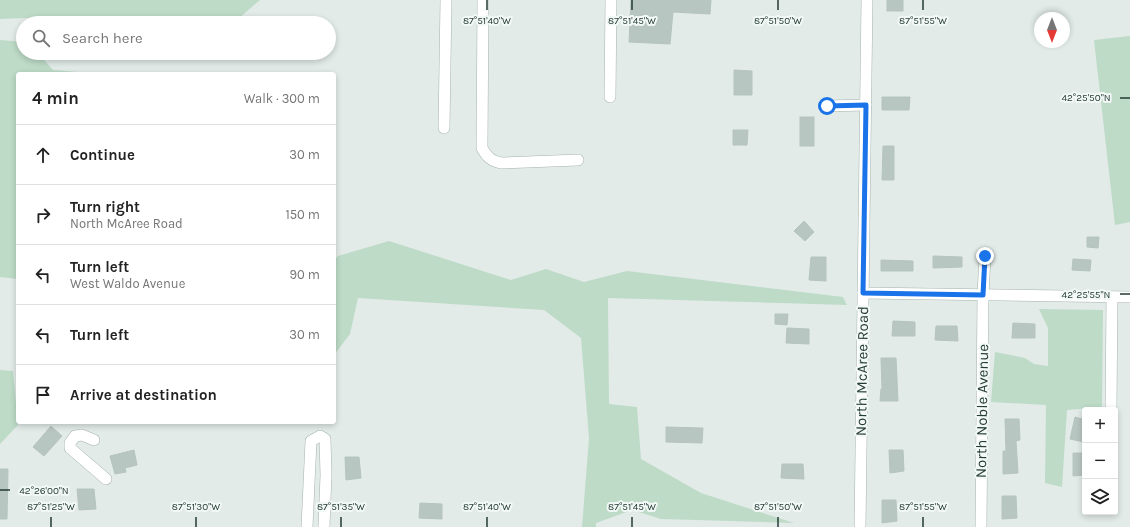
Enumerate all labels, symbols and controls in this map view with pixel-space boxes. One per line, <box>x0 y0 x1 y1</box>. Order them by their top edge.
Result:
north arrow <box>1034 12 1070 48</box>
text: 87°51'40"W <box>463 15 511 27</box>
text: 87°51'45"W <box>608 15 656 27</box>
text: 87°51'50"W <box>754 15 802 27</box>
text: 87°51'55"W <box>899 15 947 27</box>
search box <box>16 16 336 60</box>
icon: search <box>30 27 52 49</box>
text: Search here <box>62 29 143 47</box>
text: 4 min <box>32 88 79 108</box>
text: Walk · 300 m <box>244 91 320 106</box>
text: 42°25'50"N <box>1061 92 1111 104</box>
route start <box>818 97 836 115</box>
icon: ahead <box>32 144 54 166</box>
text: Continue <box>70 146 135 164</box>
text: 30 m <box>289 147 320 162</box>
text: Turn right <box>70 198 140 216</box>
icon: right <box>32 204 54 226</box>
text: 150 m <box>285 207 320 222</box>
text: North McAree Road <box>70 216 183 231</box>
route end <box>976 247 994 265</box>
text: Turn left <box>70 258 129 276</box>
icon: left <box>32 264 54 286</box>
text: 90 m <box>289 267 320 282</box>
text: West Waldo Avenue <box>70 276 185 291</box>
text: 42°25'55"N <box>1062 289 1110 301</box>
street label: North McAree Road <box>852 306 872 436</box>
icon: left <box>32 324 54 346</box>
text: Turn left <box>70 326 129 344</box>
text: 30 m <box>289 327 320 342</box>
street label: North Noble Avenue <box>972 344 992 478</box>
icon: arrive <box>32 384 54 406</box>
text: Arrive at destination <box>70 386 217 404</box>
map controls <box>1082 407 1118 515</box>
button: + <box>1082 407 1118 443</box>
button: − <box>1082 443 1118 479</box>
button: layers <box>1082 479 1118 515</box>
text: 42°26'00"N <box>19 485 69 497</box>
text: 87°51'25"W <box>27 501 75 513</box>
text: 87°51'30"W <box>172 501 220 513</box>
text: 87°51'35"W <box>317 501 365 513</box>
text: 87°51'40"W <box>463 501 511 513</box>
text: 87°51'45"W <box>608 501 656 513</box>
text: 87°51'50"W <box>754 501 802 513</box>
text: 87°51'55"W <box>899 501 947 513</box>

